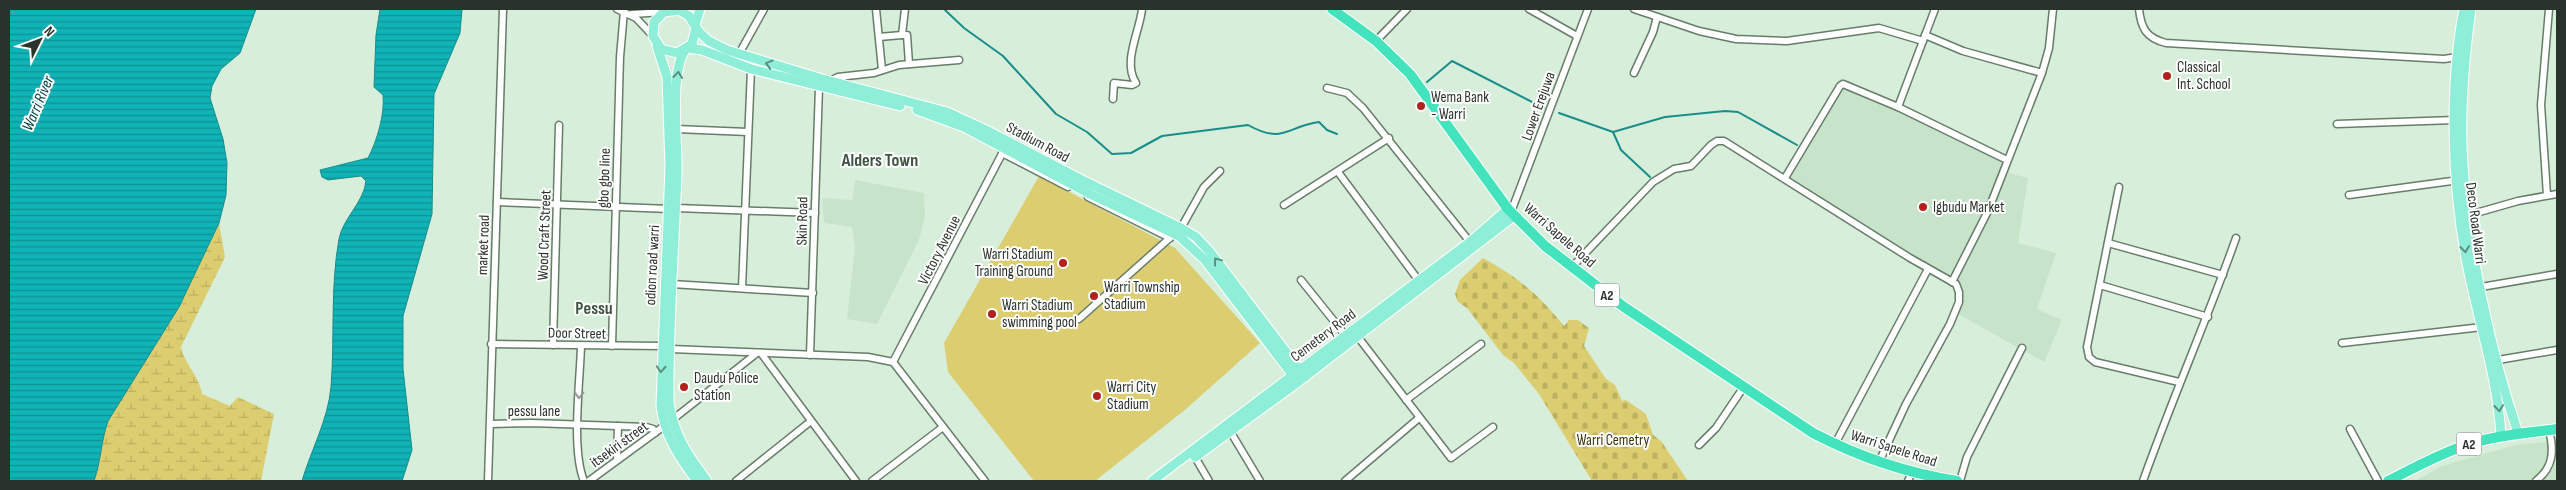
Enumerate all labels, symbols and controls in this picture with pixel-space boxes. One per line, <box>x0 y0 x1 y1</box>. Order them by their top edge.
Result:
north arrow <box>15 15 65 65</box>
text: N <box>40 23 58 40</box>
place label: Classical Int. School <box>2177 58 2231 94</box>
one-way arrow <box>766 60 774 70</box>
street label: Lower Erejuwa <box>1517 69 1560 143</box>
marker: Classical Int. School <box>2161 70 2173 82</box>
one-way arrow <box>672 71 683 79</box>
water label: Warri River <box>18 73 59 134</box>
place label: Wema Bank - Warri <box>1431 88 1489 124</box>
marker: Wema Bank - Warri <box>1415 100 1427 112</box>
street label: Stadium Road <box>1003 118 1073 167</box>
street label: gbo gbo line <box>594 148 615 208</box>
district label: Alders Town <box>841 150 918 171</box>
street label: Deco Road Warri <box>2461 181 2490 265</box>
street label: Wood Craft Street <box>533 189 556 281</box>
street label: Skin Road <box>793 196 812 246</box>
place label: Igbudu Market <box>1933 198 2005 217</box>
street label: Warri Sapele Road <box>1520 199 1600 272</box>
marker: Igbudu Market <box>1917 201 1929 213</box>
street label: Victory Avenue <box>914 212 965 288</box>
street label: market road <box>473 214 494 276</box>
street label: odion road warri <box>641 224 664 306</box>
place label: Warri Stadium Training Ground <box>975 245 1053 281</box>
one-way arrow <box>2459 245 2470 253</box>
marker: Warri Stadium Training Ground <box>1057 257 1069 269</box>
one-way arrow <box>1214 257 1223 267</box>
place label: Warri Township Stadium <box>1104 278 1180 314</box>
road number: A2 <box>1594 284 1620 306</box>
marker: Warri Township Stadium <box>1088 290 1100 302</box>
place label: Warri Stadium swimming pool <box>1002 296 1077 332</box>
district label: Pessu <box>575 298 613 319</box>
street label: Cemetery Road <box>1287 305 1360 366</box>
marker: Warri Stadium swimming pool <box>986 308 998 320</box>
street label: Door Street <box>548 323 607 344</box>
one-way arrow <box>656 366 667 374</box>
place label: Daudu Police Station <box>694 369 759 405</box>
place label: Warri City Stadium <box>1107 378 1157 414</box>
marker: Daudu Police Station <box>678 381 690 393</box>
marker: Warri City Stadium <box>1091 390 1103 402</box>
one-way arrow <box>574 391 585 399</box>
street label: pessu lane <box>508 402 560 421</box>
one-way arrow <box>2493 404 2504 412</box>
street label: itsekiri street <box>586 417 652 472</box>
street label: Warri Sapele Road <box>1848 426 1939 471</box>
park label: Warri Cemetry <box>1577 431 1649 450</box>
road number: A2 <box>2456 432 2482 456</box>

